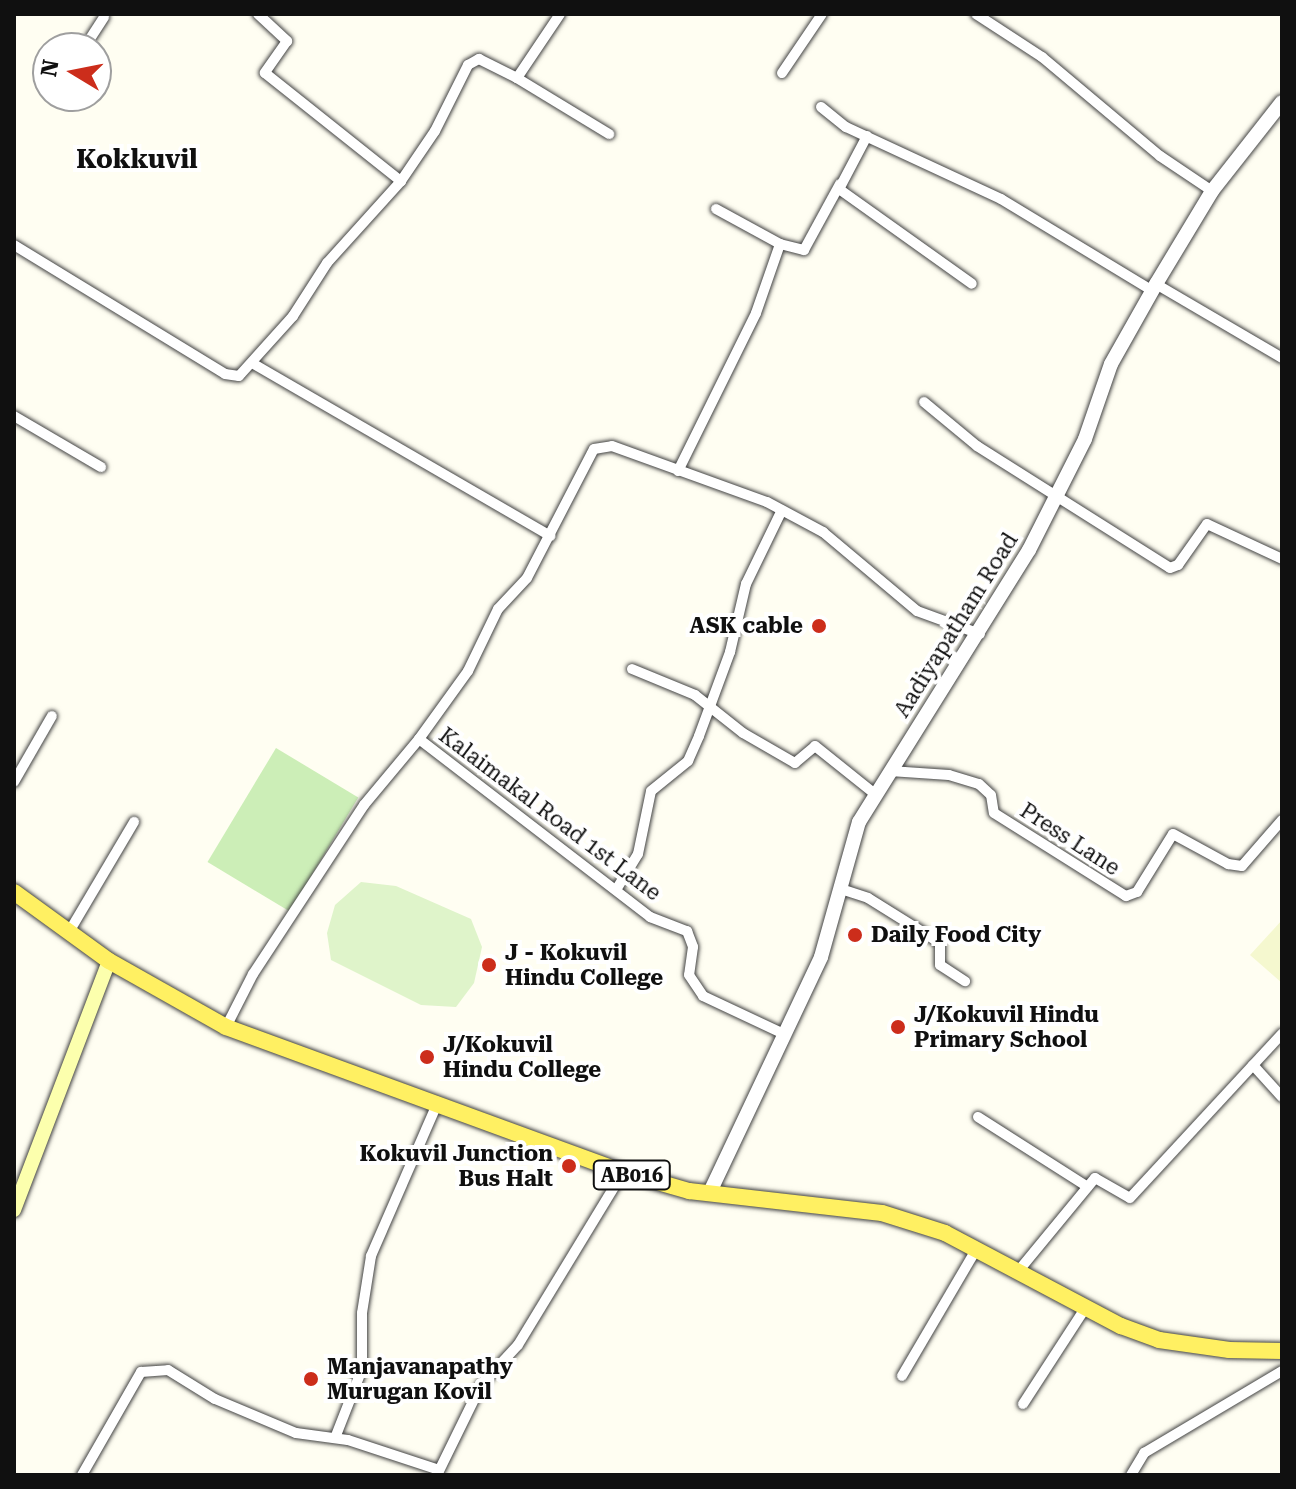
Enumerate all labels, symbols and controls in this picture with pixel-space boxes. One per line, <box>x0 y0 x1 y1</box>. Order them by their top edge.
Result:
north arrow <box>32 32 112 112</box>
text: N <box>36 58 64 79</box>
district label: Kokkuvil <box>76 144 198 176</box>
street label: Aadiyapatham Road <box>889 528 1023 722</box>
place label: ASK cable <box>690 613 803 639</box>
marker: ASK cable <box>810 617 828 635</box>
street label: Kalaimakal Road 1st Lane <box>434 722 666 906</box>
street label: Press Lane <box>1015 797 1125 881</box>
place label: Daily Food City <box>871 922 1041 948</box>
marker: Daily Food City <box>846 926 864 944</box>
place label: J - Kokuvil Hindu College <box>505 939 663 990</box>
marker: J - Kokuvil Hindu College <box>480 956 498 974</box>
place label: J/Kokuvil Hindu Primary School <box>914 1001 1099 1052</box>
marker: J/Kokuvil Hindu Primary School <box>889 1018 907 1036</box>
place label: J/Kokuvil Hindu College <box>443 1031 601 1082</box>
marker: J/Kokuvil Hindu College <box>418 1048 436 1066</box>
place label: Kokuvil Junction Bus Halt <box>360 1140 553 1192</box>
marker: Kokuvil Junction Bus Halt <box>560 1157 578 1175</box>
road number: AB016 <box>592 1159 672 1191</box>
place label: Manjavanapathy Murugan Kovil <box>327 1353 513 1404</box>
marker: Manjavanapathy Murugan Kovil <box>302 1370 320 1388</box>

